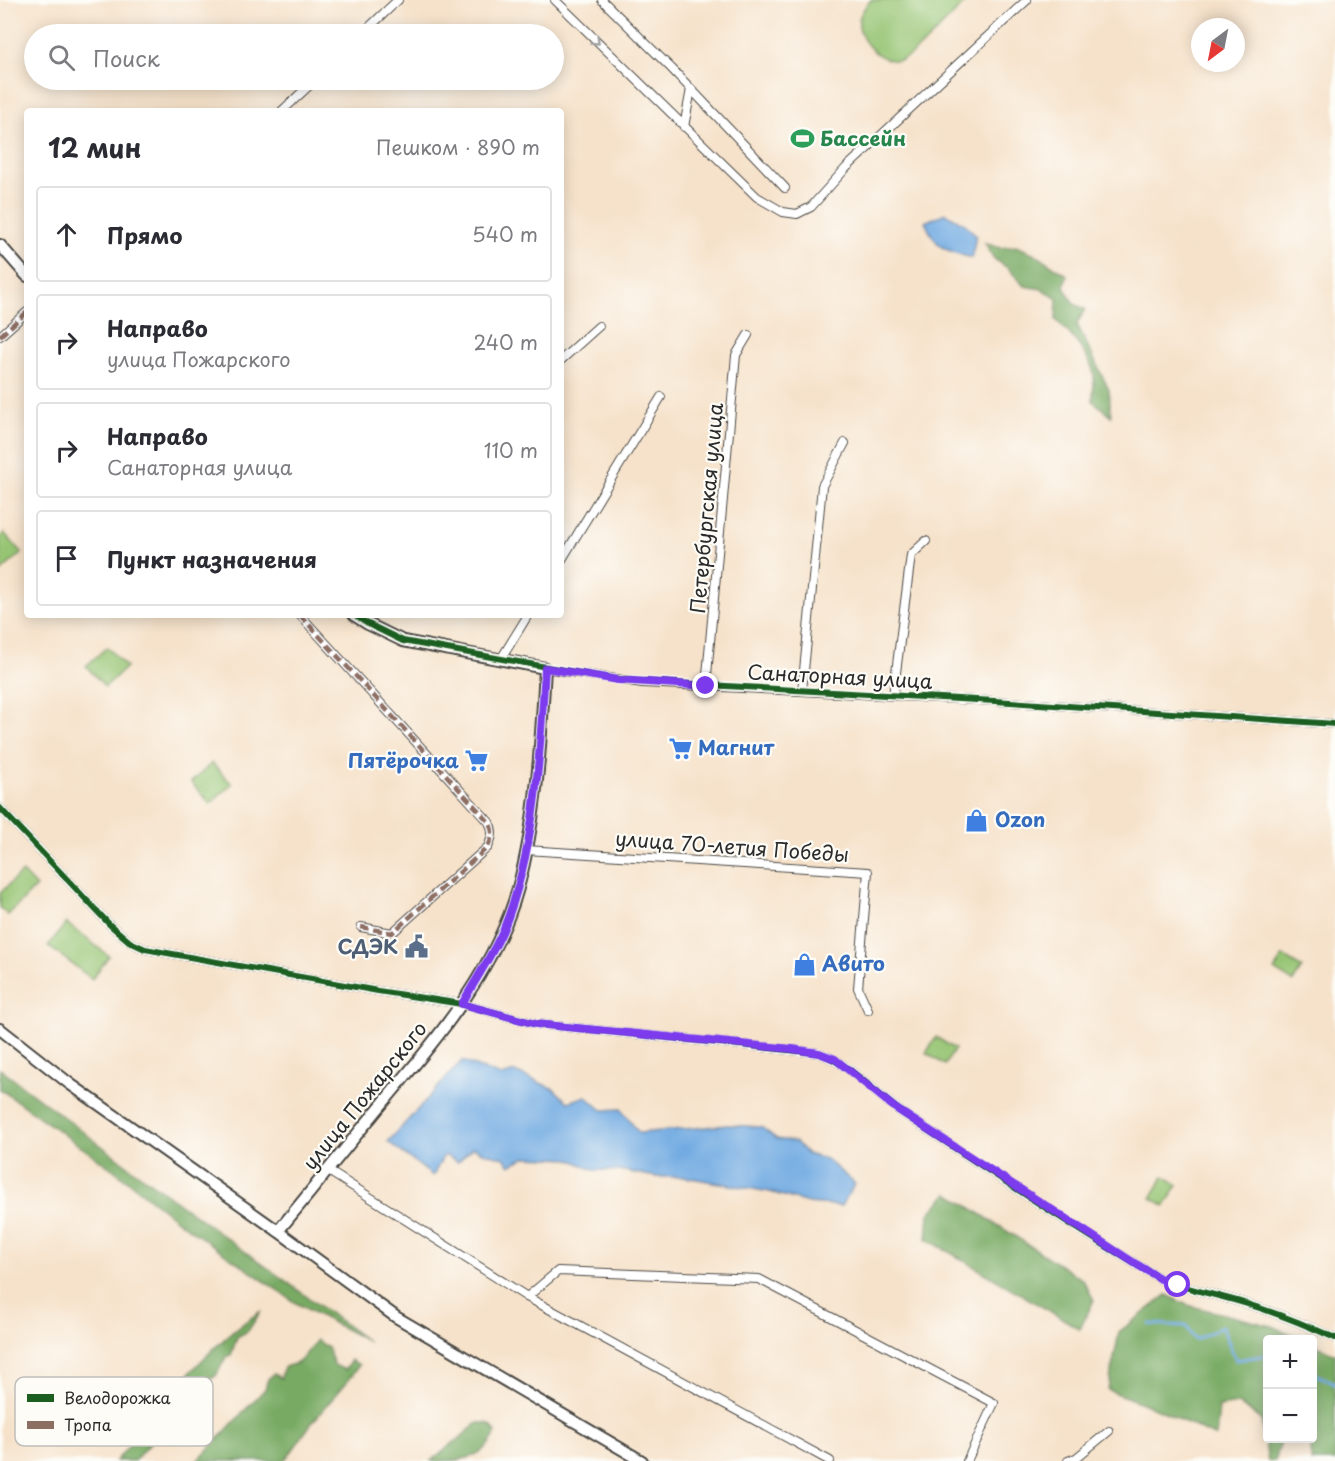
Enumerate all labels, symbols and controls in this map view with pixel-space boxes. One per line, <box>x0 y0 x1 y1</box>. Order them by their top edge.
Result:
north arrow <box>1191 18 1245 72</box>
search box <box>24 24 564 90</box>
one-way arrow <box>589 34 600 45</box>
icon: search <box>45 41 78 74</box>
text: Поиск <box>93 41 160 74</box>
place label: Бассейн <box>820 123 906 153</box>
sports icon: Бассейн <box>789 126 815 152</box>
text: 12 мин <box>48 128 141 167</box>
text: Пешком · 890 m <box>376 132 540 162</box>
icon: ahead <box>50 218 83 251</box>
text: Прямо <box>107 218 182 251</box>
text: 540 m <box>472 219 538 249</box>
text: Направо <box>107 311 208 344</box>
icon: right <box>50 326 83 359</box>
text: 240 m <box>473 327 538 357</box>
text: улица Пожарского <box>107 344 291 374</box>
street label: Петербургская улица <box>682 401 730 614</box>
text: Направо <box>107 419 208 452</box>
icon: right <box>50 434 83 467</box>
text: 110 m <box>484 435 538 465</box>
text: Санаторная улица <box>107 452 292 482</box>
icon: arrive <box>50 542 83 575</box>
text: Пункт назначения <box>107 542 317 575</box>
street label: Санаторная улица <box>747 656 934 696</box>
route end <box>692 672 718 698</box>
place label: Магнит <box>698 732 775 762</box>
supermarket icon: Магнит <box>667 735 693 761</box>
place label: Пятёрочка <box>348 745 459 775</box>
supermarket icon: Пятёрочка <box>464 748 490 774</box>
place label: Ozon <box>995 804 1045 834</box>
shop icon: Ozon <box>964 807 990 833</box>
street label: улица 70-летия Победы <box>614 823 850 869</box>
place label: СДЭК <box>338 931 398 961</box>
public building icon: СДЭК <box>403 934 429 960</box>
place label: Авито <box>822 948 885 978</box>
shop icon: Авито <box>791 951 817 977</box>
street label: улица Пожарского <box>295 1015 434 1176</box>
route start <box>1164 1271 1190 1297</box>
map controls <box>1263 1335 1317 1443</box>
button: + <box>1263 1335 1317 1389</box>
legend <box>15 1377 213 1446</box>
text: Велодорожка <box>64 1385 171 1409</box>
button: − <box>1263 1389 1317 1443</box>
text: Тропа <box>64 1412 112 1436</box>

